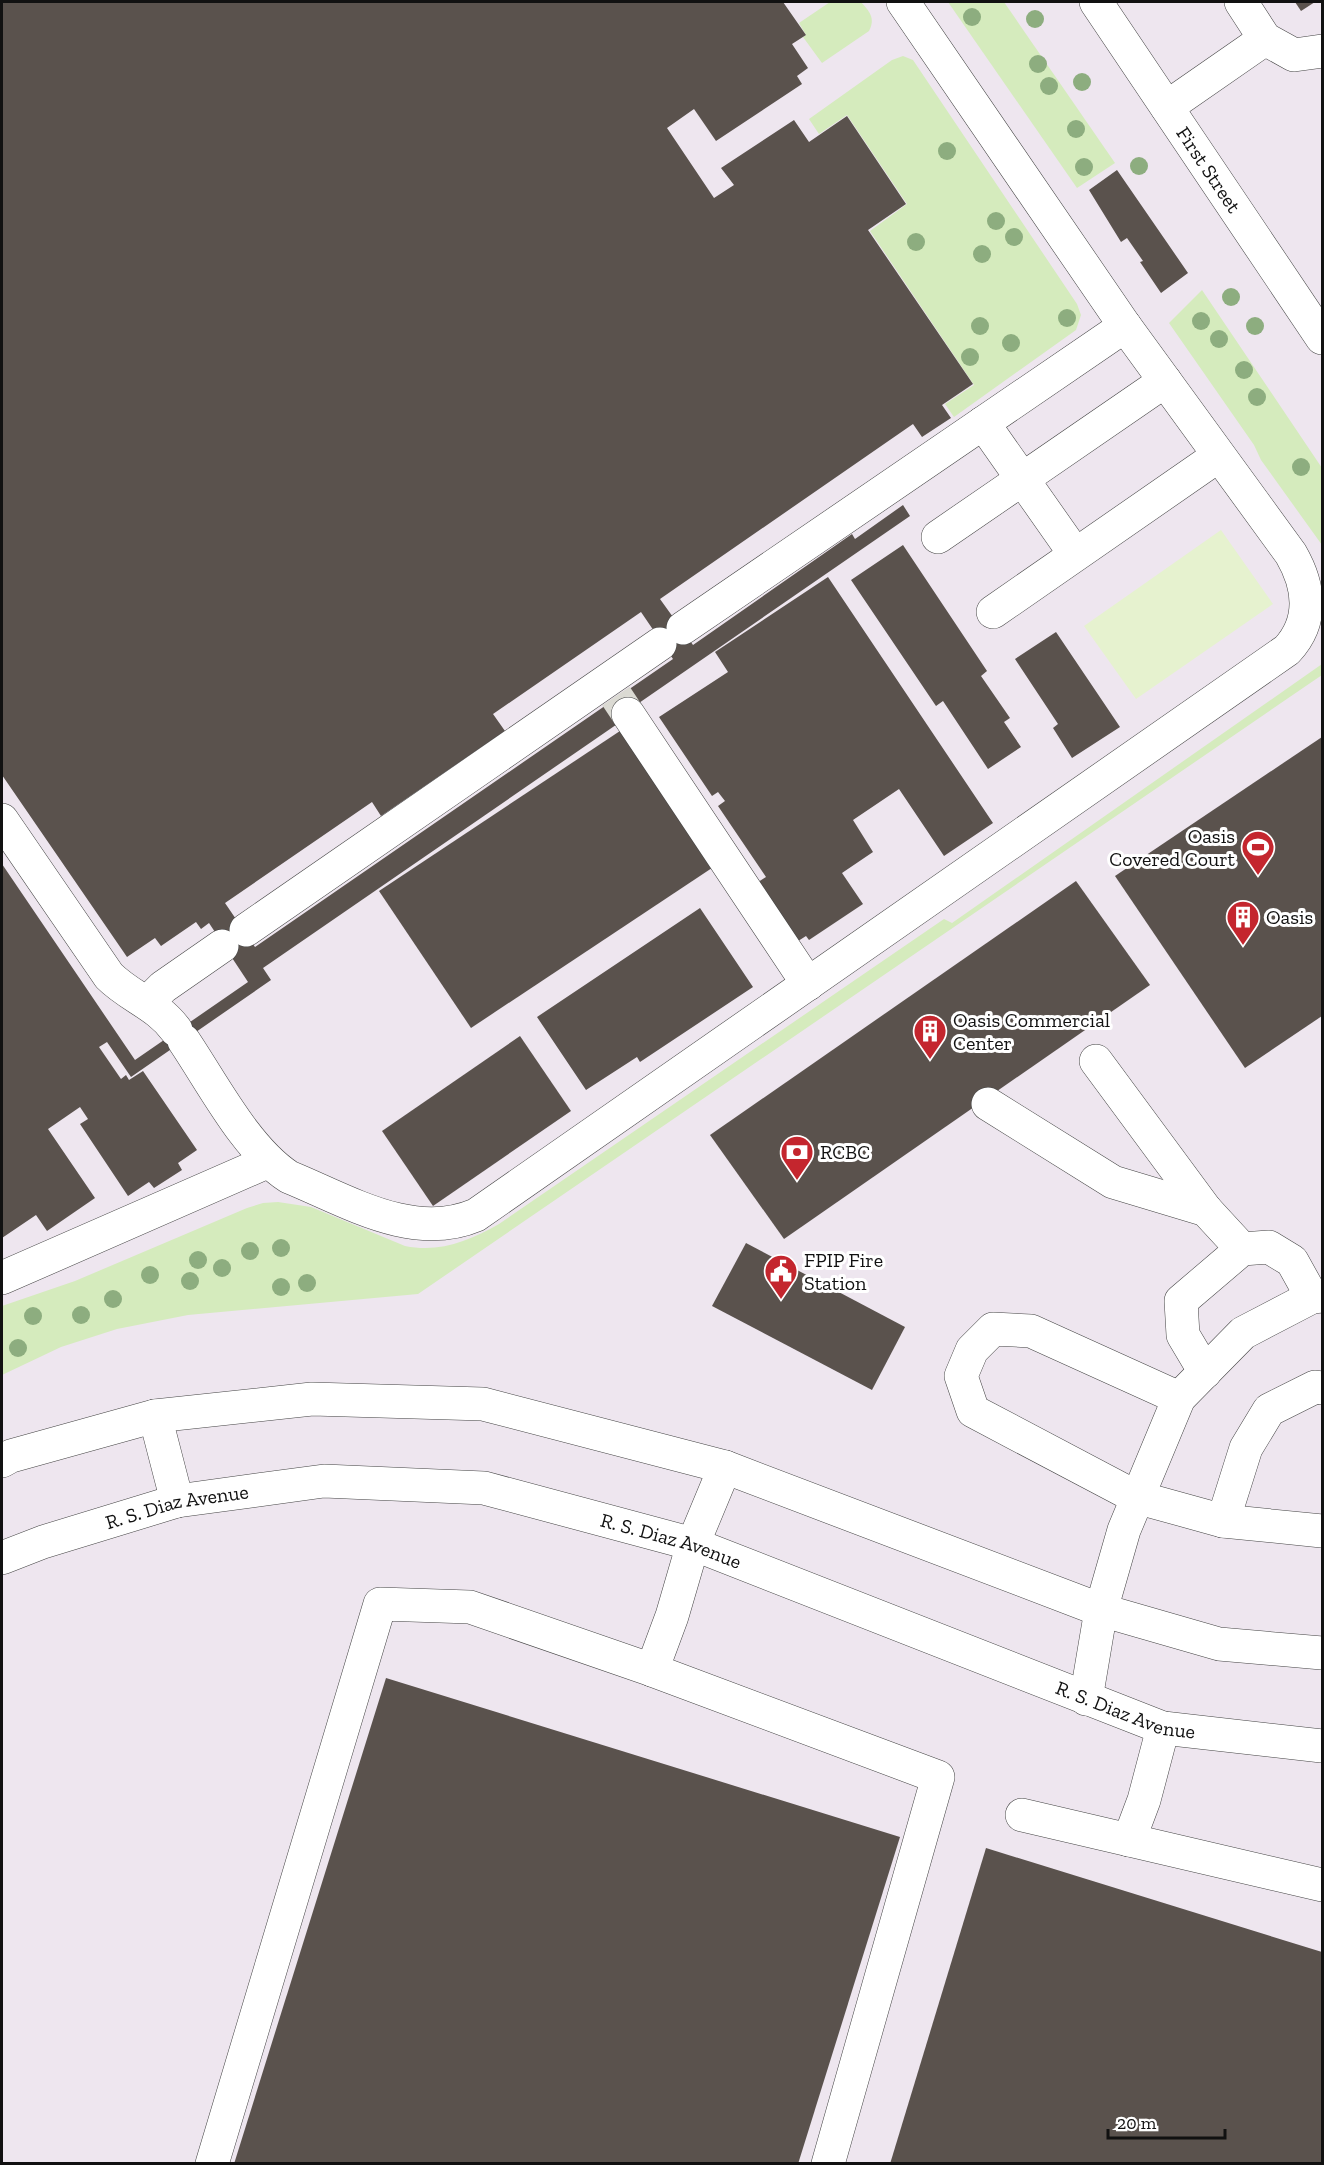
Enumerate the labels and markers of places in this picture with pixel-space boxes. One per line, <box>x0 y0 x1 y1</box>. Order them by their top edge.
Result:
place label: Oasis Covered Court <box>1109 824 1236 871</box>
sports icon: Oasis Covered Court <box>1240 829 1276 876</box>
building icon: Oasis <box>1225 899 1261 946</box>
place label: Oasis <box>1266 905 1313 929</box>
place label: Oasis Commercial Center <box>953 1008 1110 1055</box>
building icon: Oasis Commercial Center <box>912 1013 948 1060</box>
bank icon: RCBC <box>779 1134 815 1181</box>
place label: RCBC <box>820 1140 870 1164</box>
place label: FPIP Fire Station <box>804 1248 883 1295</box>
public building icon: FPIP Fire Station <box>763 1253 799 1300</box>

